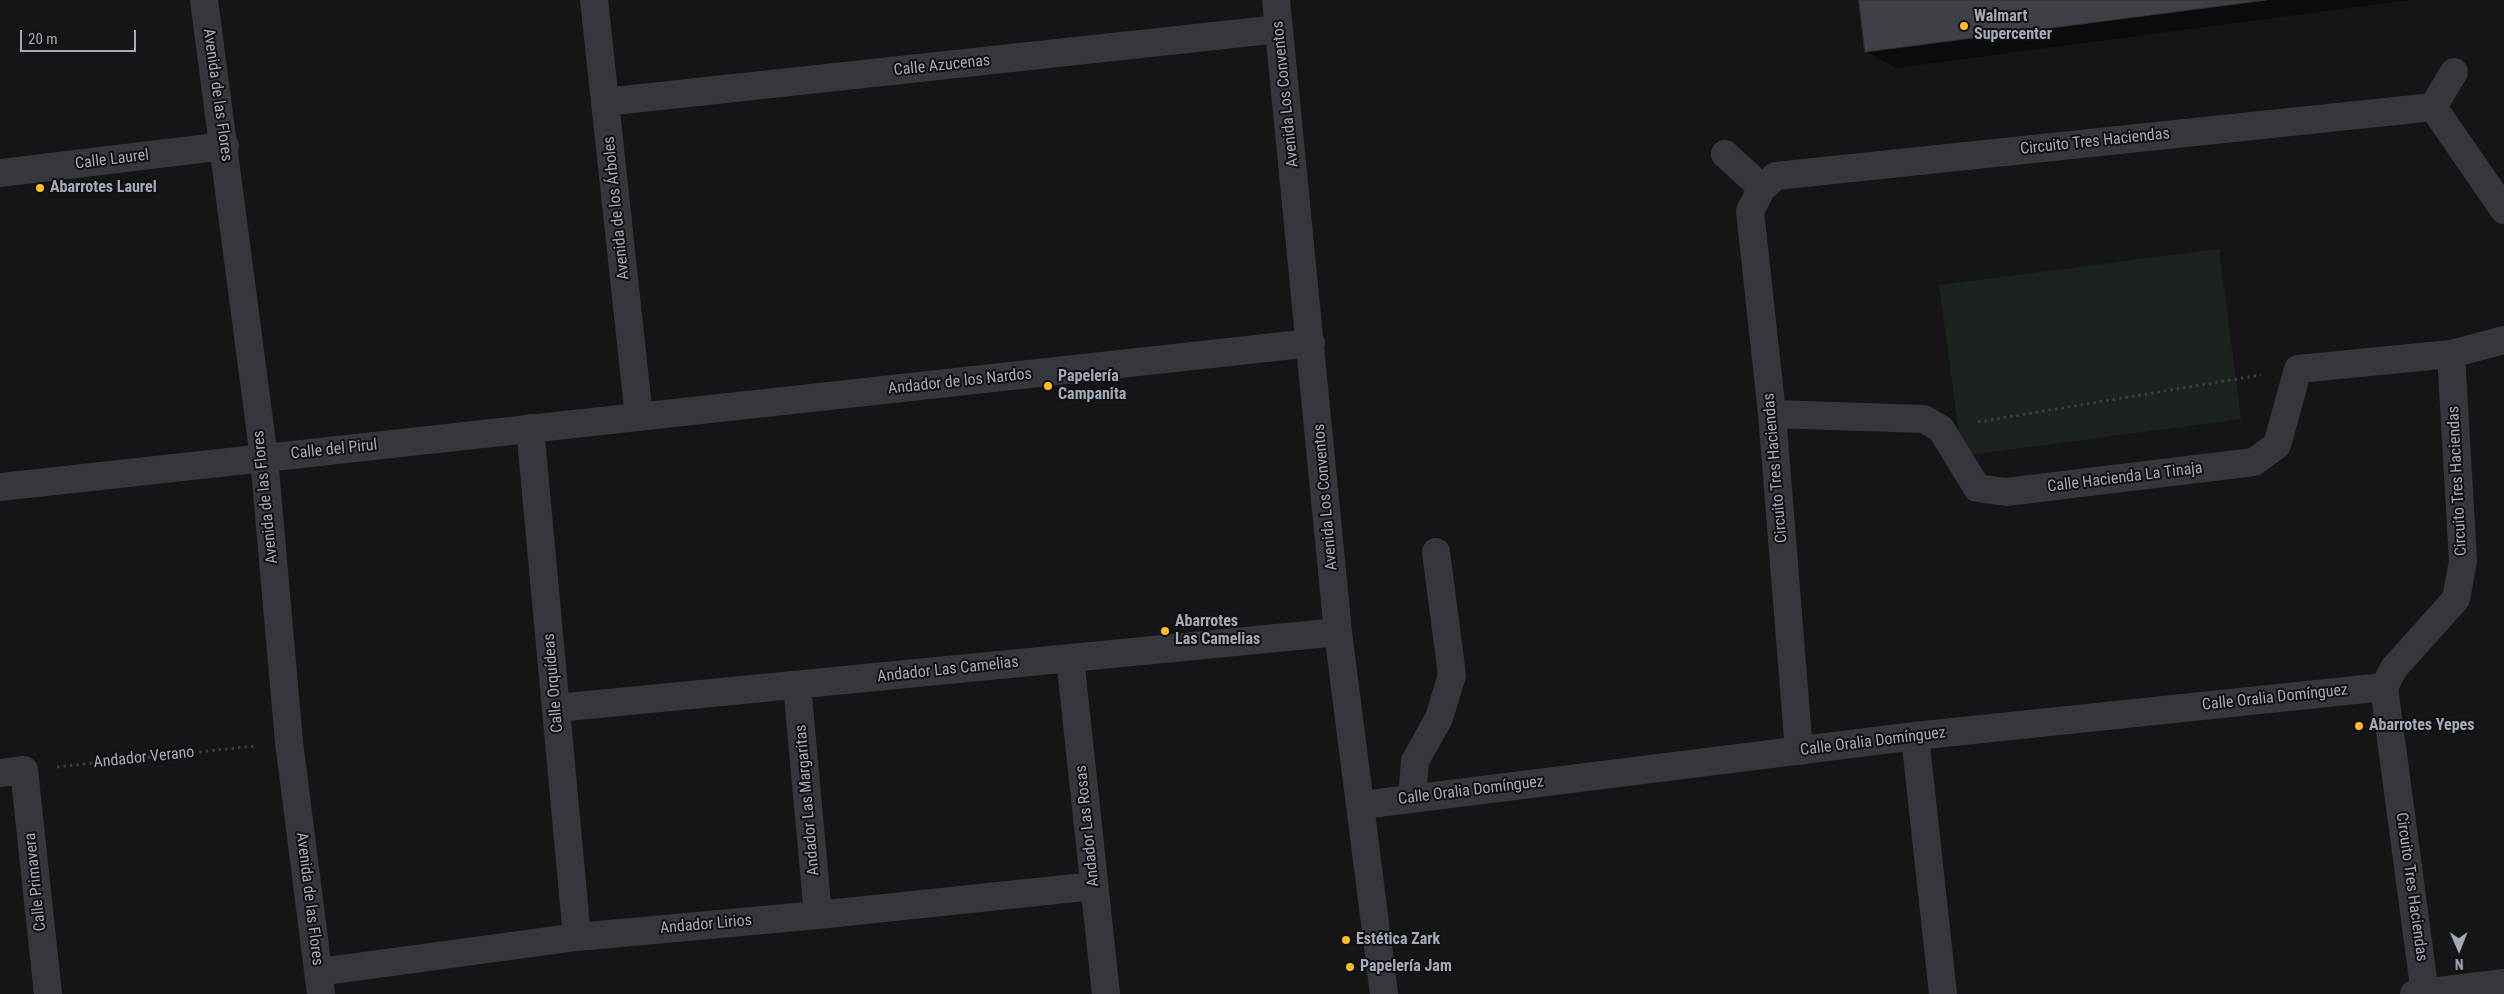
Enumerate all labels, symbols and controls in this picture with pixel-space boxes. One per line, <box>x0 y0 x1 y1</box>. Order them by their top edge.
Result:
place label: Walmart Supercenter <box>1974 7 2052 45</box>
scale bar <box>22 20 139 52</box>
street label: Avenida Los Conventos <box>1269 20 1303 168</box>
marker: Walmart Supercenter <box>1958 20 1970 32</box>
street label: Avenida de las Flores <box>198 27 236 163</box>
text: 20 m <box>28 30 58 48</box>
street label: Calle Azucenas <box>893 51 991 81</box>
street label: Circuito Tres Haciendas <box>2019 125 2171 159</box>
street label: Avenida de los Árboles <box>600 135 634 281</box>
street label: Calle Laurel <box>74 146 150 174</box>
place label: Abarrotes Laurel <box>50 178 157 198</box>
marker: Abarrotes Laurel <box>34 182 46 194</box>
street label: Andador de los Nardos <box>887 365 1033 399</box>
place label: Papelería Campanita <box>1058 367 1126 405</box>
marker: Papelería Campanita <box>1042 380 1054 392</box>
street label: Circuito Tres Haciendas <box>1760 392 1792 544</box>
street label: Circuito Tres Haciendas <box>2444 405 2472 557</box>
street label: Avenida Los Conventos <box>1310 423 1342 571</box>
street label: Avenida de las Flores <box>249 429 283 565</box>
street label: Calle del Pirul <box>290 436 378 464</box>
street label: Calle Hacienda La Tinaja <box>2046 459 2204 497</box>
place label: Abarrotes Las Camelias <box>1175 612 1260 650</box>
marker: Abarrotes Las Camelias <box>1159 625 1171 637</box>
street label: Calle Orquídeas <box>540 633 568 733</box>
street label: Andador Las Camelias <box>876 653 1020 687</box>
street label: Calle Oralia Domínguez <box>2201 681 2349 715</box>
place label: Abarrotes Yepes <box>2369 716 2474 736</box>
marker: Abarrotes Yepes <box>2353 720 2365 732</box>
street label: Andador Las Margaritas <box>792 724 824 876</box>
street label: Calle Oralia Domínguez <box>1799 724 1947 760</box>
street label: Andador Verano <box>93 743 195 773</box>
street label: Andador Las Rosas <box>1072 764 1104 888</box>
street label: Calle Oralia Domínguez <box>1397 773 1545 809</box>
street label: Circuito Tres Haciendas <box>2391 811 2431 963</box>
street label: Avenida de las Flores <box>291 831 327 967</box>
street label: Calle Primavera <box>21 832 51 932</box>
street label: Andador Lirios <box>659 911 753 939</box>
north arrow <box>2434 924 2484 974</box>
place label: Estética Zark <box>1356 930 1440 950</box>
marker: Estética Zark <box>1340 934 1352 946</box>
text: N <box>2455 956 2464 972</box>
place label: Papelería Jam <box>1360 957 1452 977</box>
marker: Papelería Jam <box>1344 961 1356 973</box>

